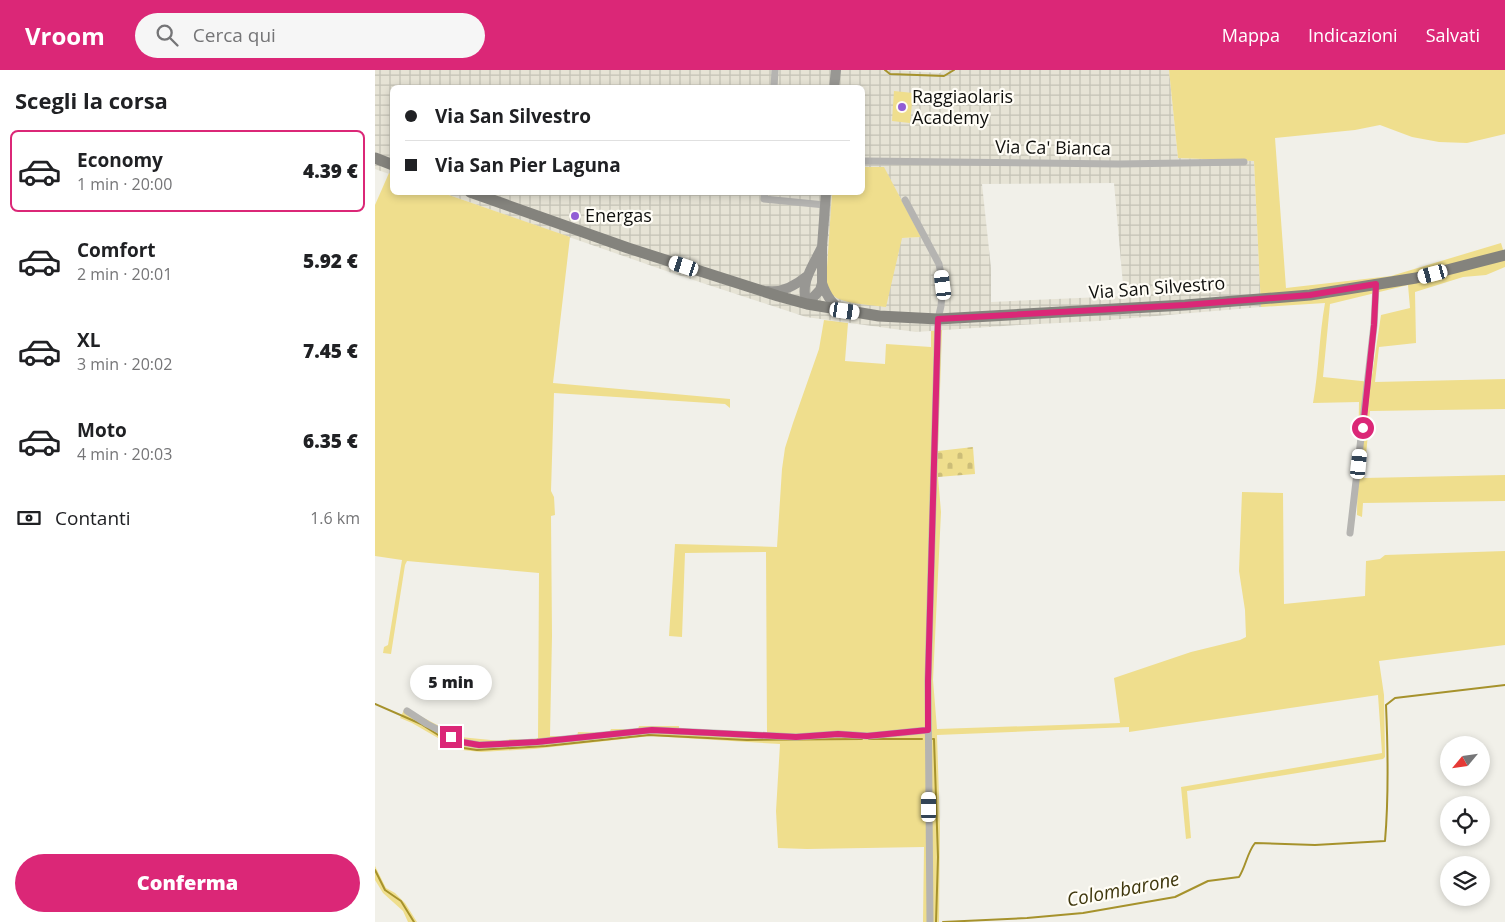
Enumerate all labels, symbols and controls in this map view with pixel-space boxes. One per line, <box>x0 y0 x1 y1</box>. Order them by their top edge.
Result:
search box <box>135 13 485 58</box>
text: Vroom <box>25 19 105 52</box>
icon: search <box>153 21 181 49</box>
text: Cerca qui <box>193 22 276 48</box>
text: Mappa <box>1222 23 1280 47</box>
text: Indicazioni <box>1308 23 1398 47</box>
text: Salvati <box>1426 23 1480 47</box>
place label: Raggiaolaris Academy <box>912 84 1013 129</box>
text: Scegli la corsa <box>15 85 168 115</box>
marker: Raggiaolaris Academy <box>896 101 908 113</box>
text: Via San Silvestro <box>435 103 591 129</box>
street label: Via Ca' Bianca <box>995 134 1111 160</box>
text: Economy <box>77 147 163 173</box>
icon: car <box>17 149 62 194</box>
text: Via San Pier Laguna <box>435 152 621 178</box>
text: 4.39 € <box>303 158 358 184</box>
text: 1 min · 20:00 <box>77 173 172 195</box>
place label: Energas <box>585 203 652 227</box>
marker: Energas <box>569 210 581 222</box>
text: Comfort <box>77 237 156 263</box>
icon: car <box>17 239 62 284</box>
text: 5.92 € <box>303 248 358 274</box>
car <box>667 254 700 278</box>
text: 2 min · 20:01 <box>77 263 172 285</box>
car <box>1416 263 1449 285</box>
car <box>933 269 952 301</box>
street label: Via San Silvestro <box>1088 270 1226 304</box>
car <box>829 301 860 321</box>
text: XL <box>77 327 100 353</box>
icon: car <box>17 329 62 374</box>
text: 7.45 € <box>303 338 358 364</box>
text: 3 min · 20:02 <box>77 353 172 375</box>
text: Moto <box>77 417 127 443</box>
route start <box>1352 417 1374 439</box>
icon: car <box>17 419 62 464</box>
text: 6.35 € <box>303 428 358 454</box>
text: 4 min · 20:03 <box>77 443 172 465</box>
car <box>1349 448 1368 480</box>
icon: cash <box>15 504 43 532</box>
text: Contanti <box>55 505 131 531</box>
text: 1.6 km <box>310 507 360 529</box>
callout: 5 min <box>410 664 492 700</box>
text: 5 min <box>428 671 474 693</box>
route end <box>440 726 462 748</box>
north arrow <box>1440 736 1490 786</box>
map controls <box>1440 736 1490 906</box>
car <box>921 792 936 822</box>
button: locate <box>1440 796 1490 846</box>
button: Conferma <box>15 854 360 912</box>
button: layers <box>1440 856 1490 906</box>
water label: Colombarone <box>1064 865 1182 913</box>

